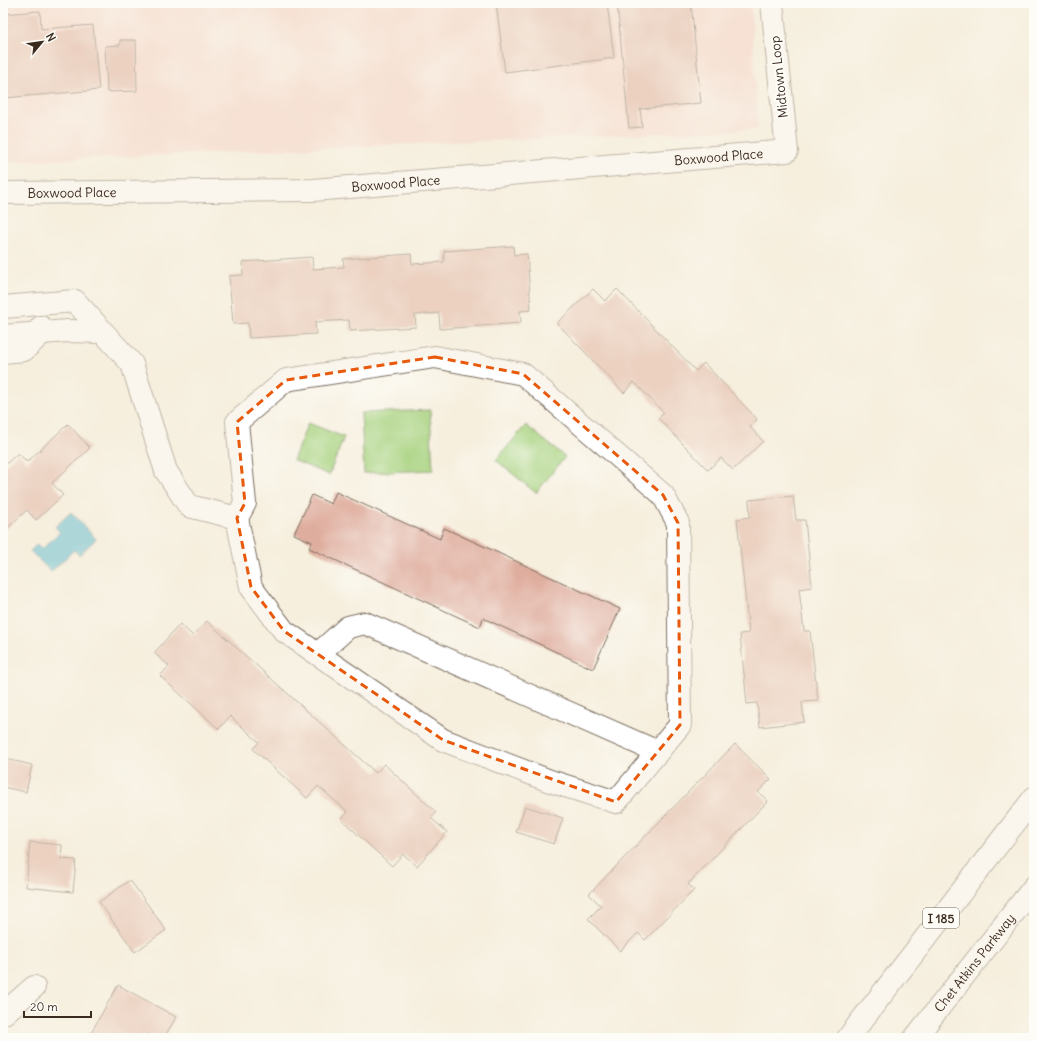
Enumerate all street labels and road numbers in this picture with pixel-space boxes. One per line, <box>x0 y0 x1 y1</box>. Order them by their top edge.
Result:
street label: Midtown Loop <box>766 35 792 119</box>
street label: Boxwood Place <box>673 144 764 169</box>
street label: Boxwood Place <box>351 171 441 195</box>
street label: Boxwood Place <box>27 183 117 201</box>
road number: I 185 <box>923 908 959 928</box>
street label: Chet Atkins Parkway <box>930 910 1019 1015</box>

